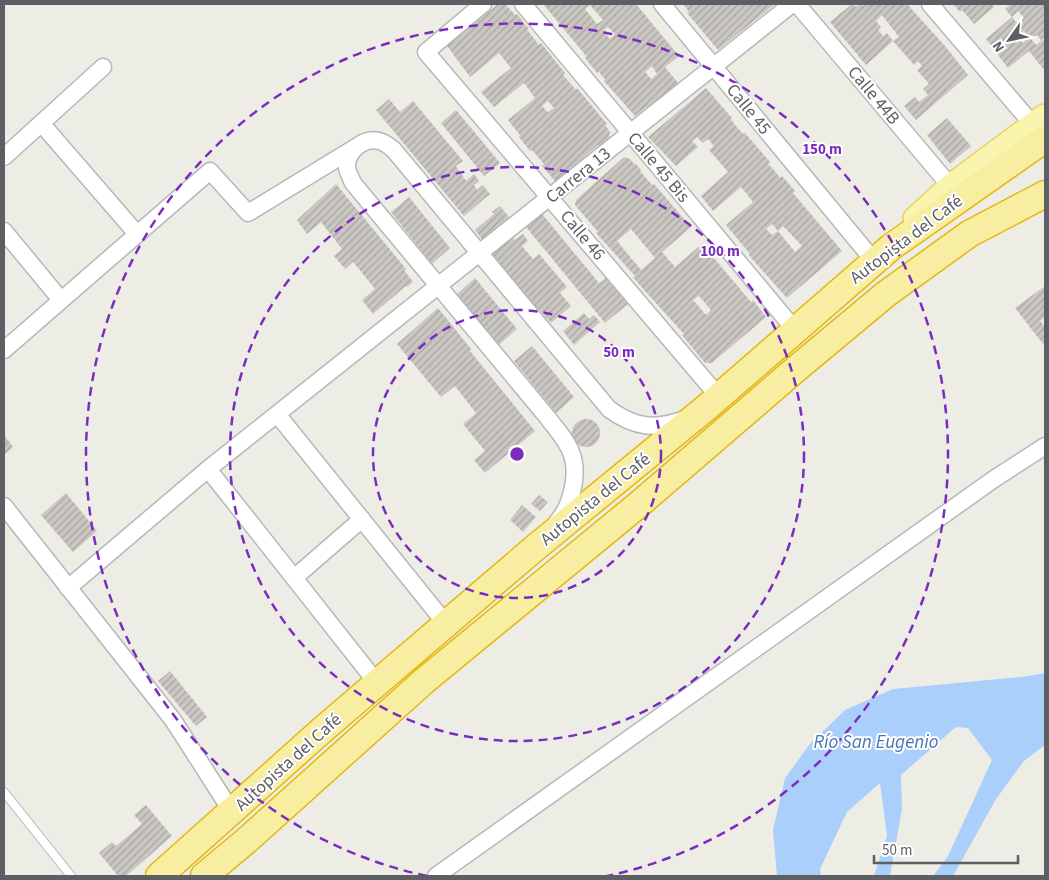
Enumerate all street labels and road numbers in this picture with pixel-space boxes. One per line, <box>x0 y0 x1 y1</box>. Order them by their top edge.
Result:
street label: Calle 44B <box>842 61 906 130</box>
street label: Calle 45 <box>720 79 777 140</box>
street label: Calle 45 Bis <box>622 127 696 208</box>
street label: Carrera 13 <box>541 141 616 209</box>
street label: Autopista del Café <box>845 189 968 290</box>
street label: Calle 46 <box>554 205 611 266</box>
street label: Autopista del Café <box>535 447 656 552</box>
street label: Autopista del Café <box>230 708 347 817</box>

